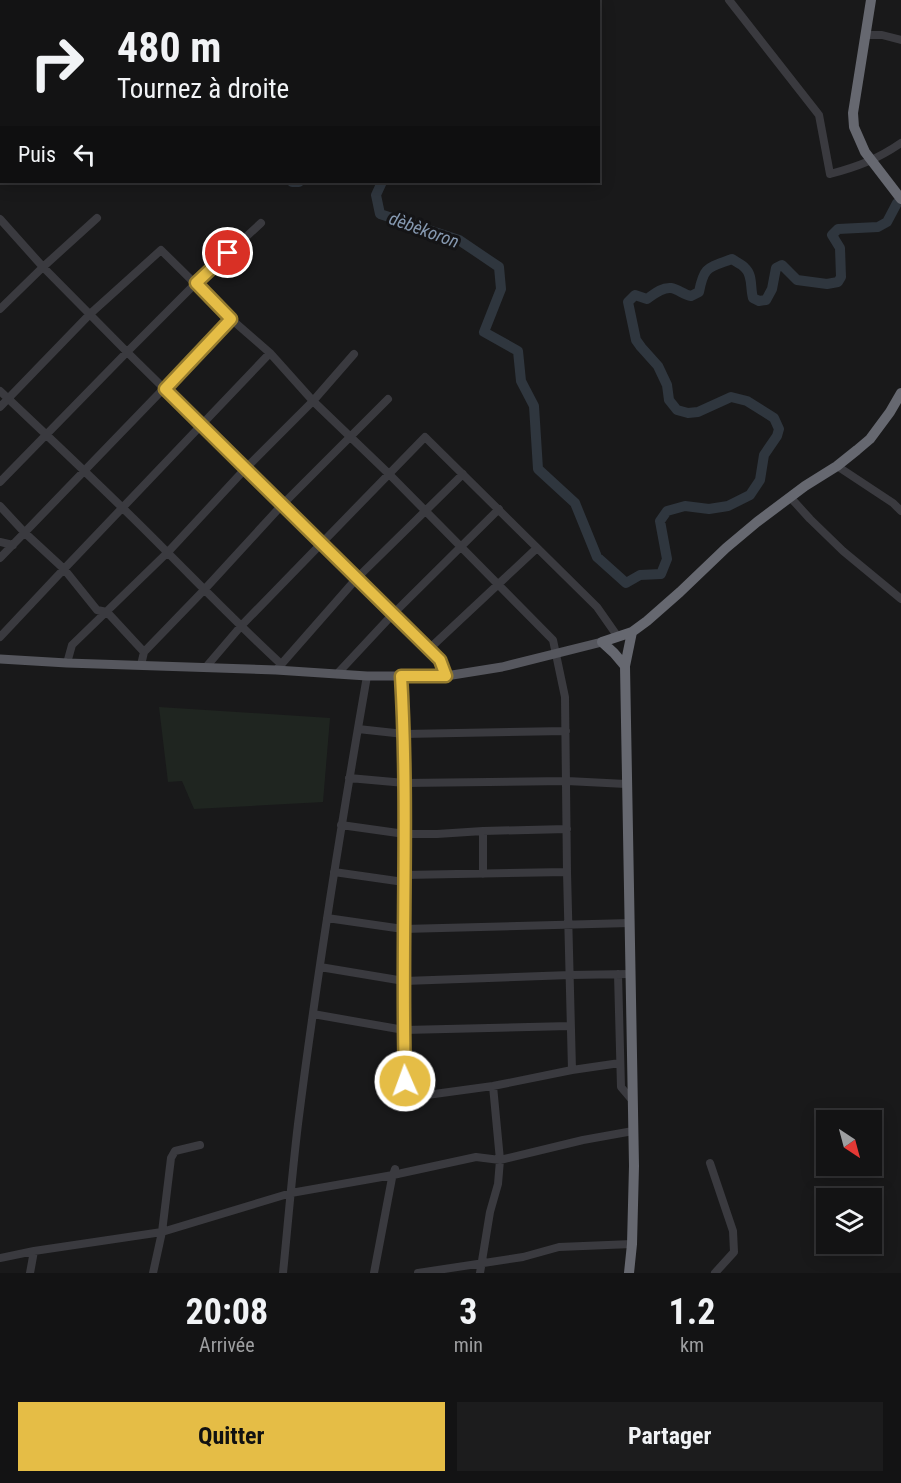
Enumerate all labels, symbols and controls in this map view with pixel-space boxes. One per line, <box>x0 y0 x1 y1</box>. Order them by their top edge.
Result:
text: 480 m <box>117 23 222 72</box>
icon: right <box>18 24 96 102</box>
text: Tournez à droite <box>117 73 289 105</box>
icon: left <box>68 138 101 171</box>
text: Puis <box>18 142 56 167</box>
water label: dèbèkoron <box>386 207 462 252</box>
pin <box>202 227 253 278</box>
icon: arrive <box>211 236 244 269</box>
position arrow <box>373 1049 437 1113</box>
north arrow <box>816 1110 882 1176</box>
map controls <box>816 1110 882 1254</box>
button: layers <box>816 1188 882 1254</box>
text: 20:08 <box>186 1291 268 1333</box>
text: 3 <box>459 1291 477 1333</box>
text: 1.2 <box>669 1291 715 1333</box>
text: Arrivée <box>199 1333 255 1357</box>
text: min <box>454 1333 483 1357</box>
text: km <box>680 1333 704 1357</box>
button: Quitter <box>18 1402 445 1471</box>
button: Partager <box>457 1402 883 1471</box>

